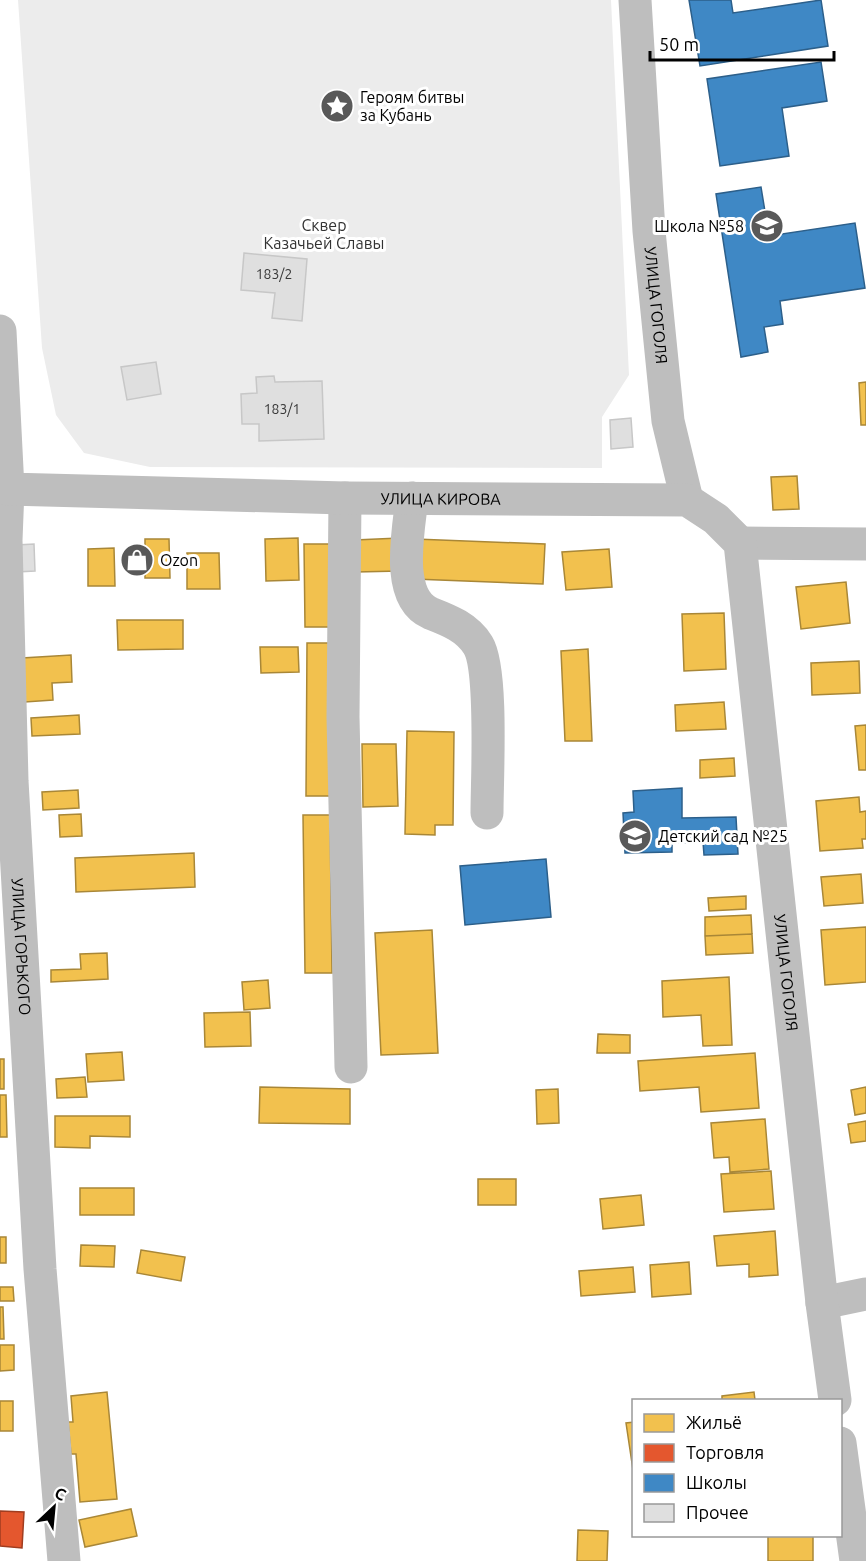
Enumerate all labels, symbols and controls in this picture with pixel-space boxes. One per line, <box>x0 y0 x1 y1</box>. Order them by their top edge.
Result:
scale bar <box>650 24 834 62</box>
text: 50 m <box>659 34 699 54</box>
place icon: Героям битвы за Кубань <box>319 88 355 124</box>
place label: Героям битвы за Кубань <box>360 88 465 124</box>
school or university icon: Школа №58 <box>749 208 785 244</box>
park label: Сквер Казачьей Славы <box>264 216 384 252</box>
place label: Школа №58 <box>654 217 744 235</box>
street label: УЛИЦА ГОГОЛЯ <box>642 246 671 365</box>
house number: 183/2 <box>256 266 292 282</box>
house number: 183/1 <box>264 401 300 417</box>
street label: УЛИЦА КИРОВА <box>381 489 501 508</box>
shop icon: Ozon <box>119 542 155 578</box>
place label: Ozon <box>160 551 198 569</box>
school or university icon: Детский сад №25 <box>617 818 653 854</box>
place label: Детский сад №25 <box>658 827 788 845</box>
street label: УЛИЦА ГОРЬКОГО <box>9 877 34 1016</box>
street label: УЛИЦА ГОГОЛЯ <box>771 913 802 1032</box>
legend <box>632 1399 842 1537</box>
text: Жильё <box>686 1412 742 1432</box>
text: Торговля <box>686 1442 764 1462</box>
text: Школы <box>686 1472 747 1492</box>
north arrow <box>24 1477 84 1537</box>
text: С <box>52 1483 69 1504</box>
text: Прочее <box>686 1502 749 1522</box>

